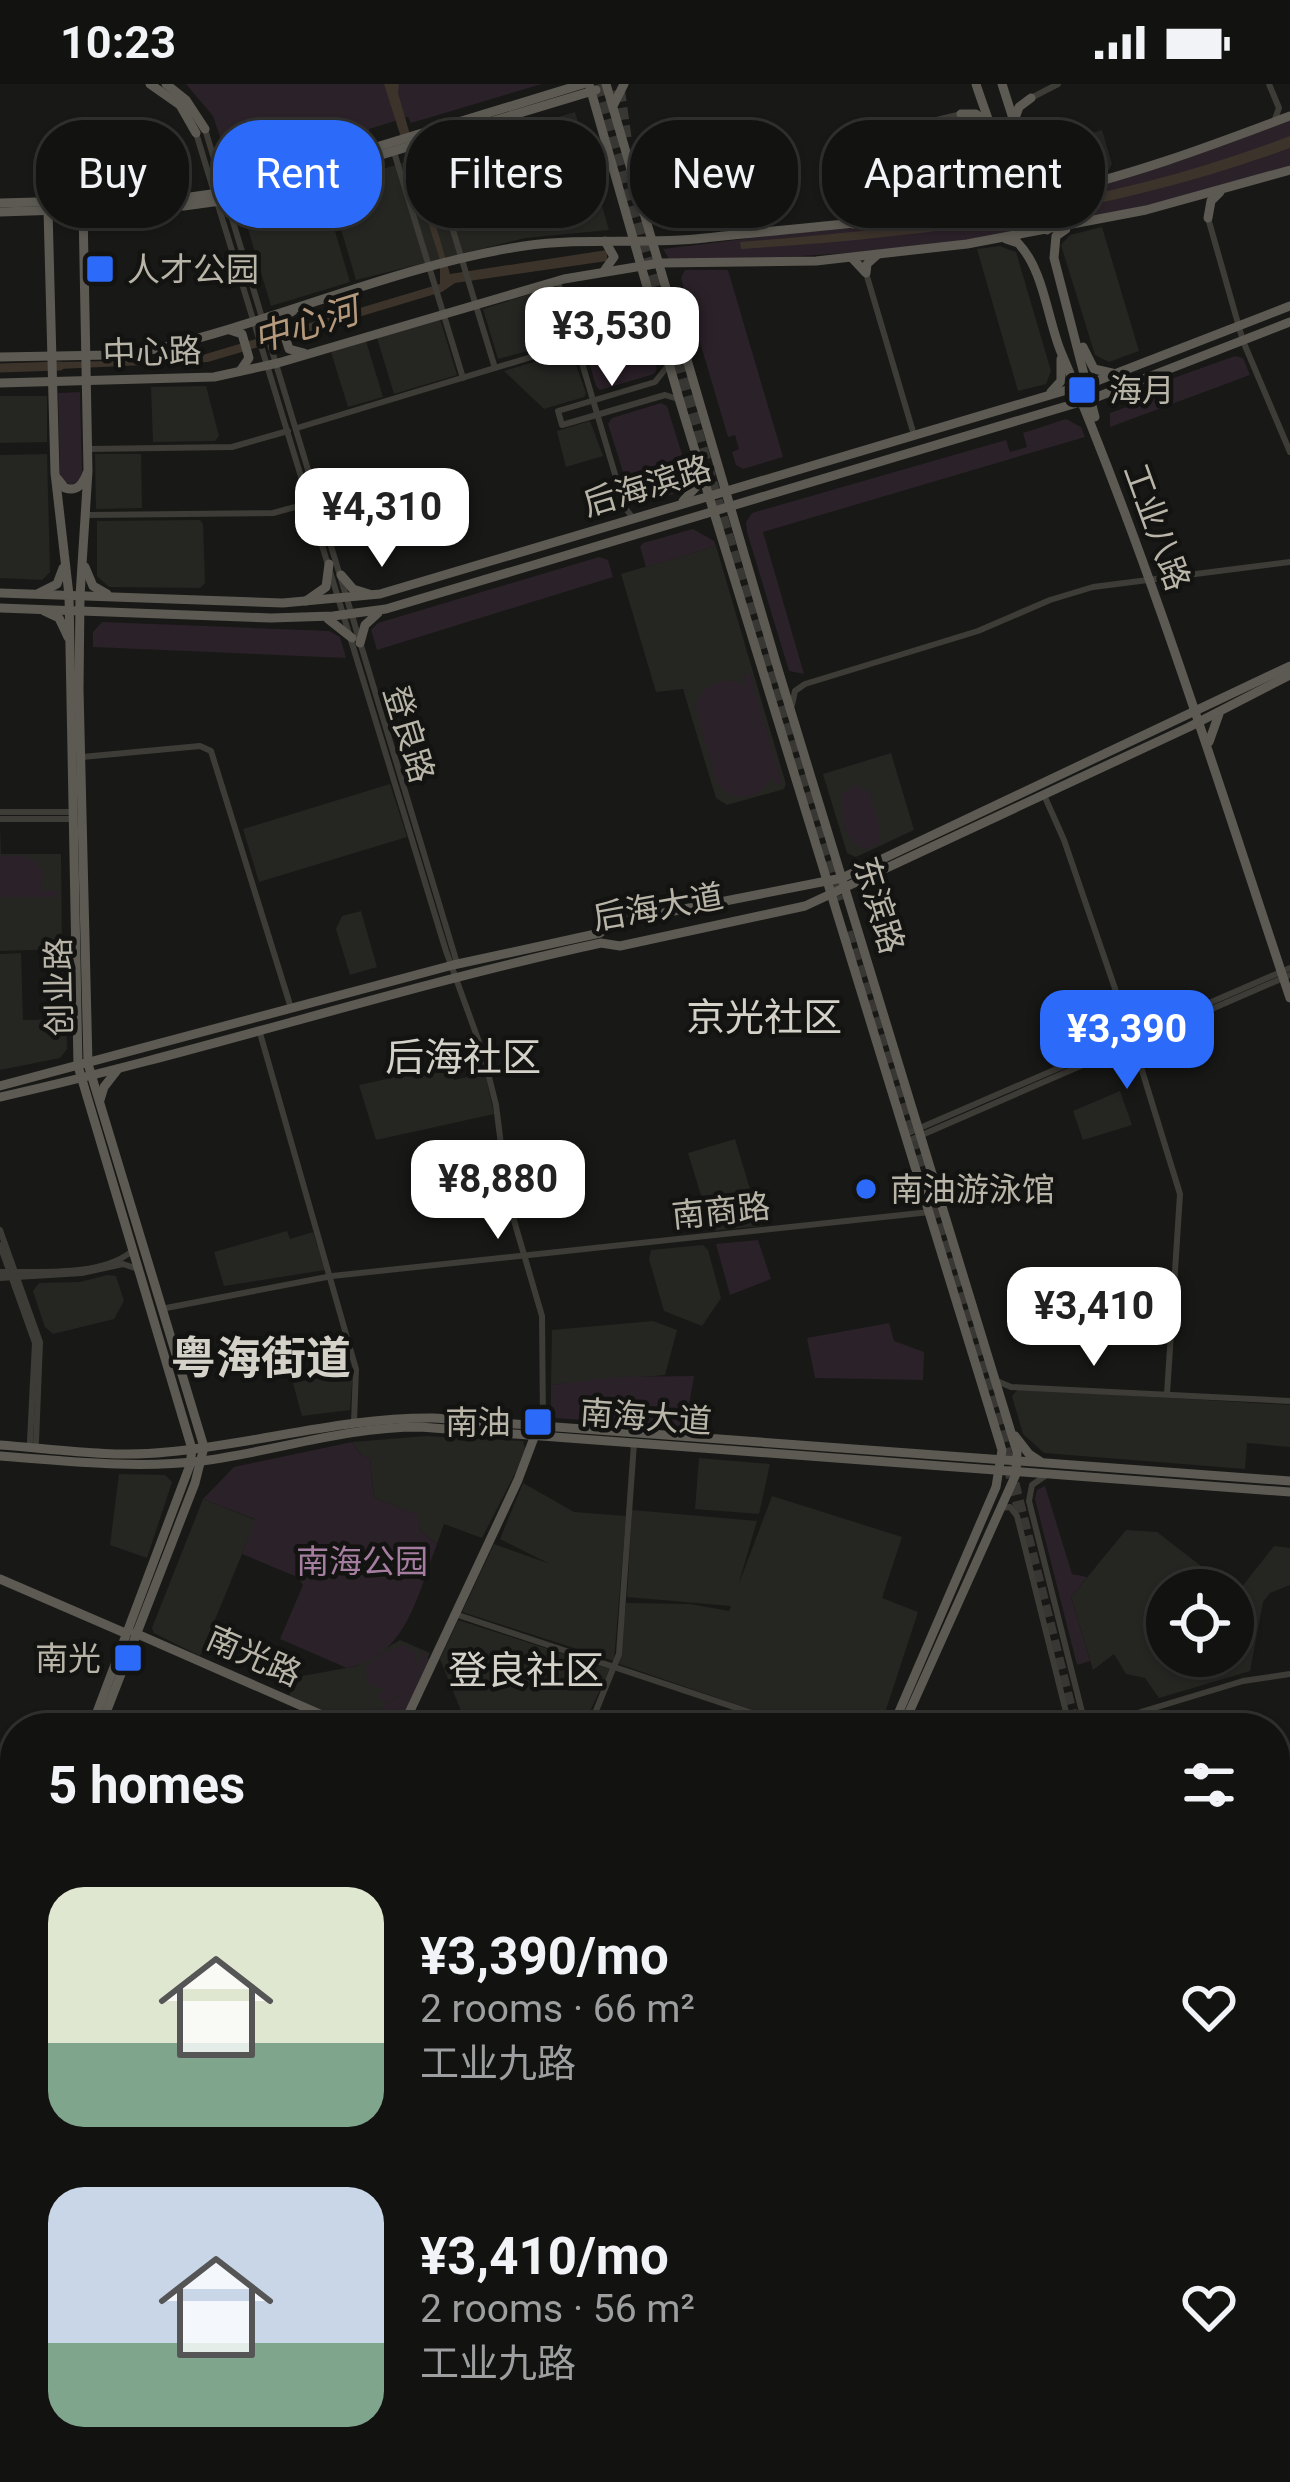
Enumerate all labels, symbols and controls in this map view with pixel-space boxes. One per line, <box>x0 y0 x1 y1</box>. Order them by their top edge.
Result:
text: 10:23 <box>60 16 176 69</box>
chip: Buy <box>36 120 189 228</box>
chip: Rent <box>213 120 382 228</box>
chip: Filters <box>406 120 606 228</box>
chip: New <box>630 120 798 228</box>
chip: Apartment <box>822 120 1105 228</box>
place label: 人才公园 <box>127 250 259 289</box>
marker: 人才公园 <box>84 253 116 285</box>
water label: 中心河 <box>248 287 370 361</box>
pin: ¥3,530 <box>514 287 710 389</box>
text: ¥3,530 <box>552 303 672 349</box>
street label: 中心路 <box>102 331 202 373</box>
place label: 海月 <box>1109 371 1175 410</box>
marker: 海月 <box>1066 374 1098 406</box>
street label: 后海滨路 <box>578 448 716 524</box>
street label: 工业八路 <box>1116 458 1198 596</box>
pin: ¥4,310 <box>284 468 480 570</box>
text: ¥4,310 <box>322 484 442 530</box>
street label: 登良路 <box>376 681 442 787</box>
street label: 东滨路 <box>846 852 912 958</box>
street label: 后海大道 <box>590 876 726 938</box>
street label: 创业路 <box>39 937 79 1037</box>
pin: ¥3,390 <box>1029 990 1225 1092</box>
district label: 京光社区 <box>686 995 842 1041</box>
text: ¥3,390 <box>1067 1006 1187 1052</box>
district label: 后海社区 <box>385 1035 541 1081</box>
pin: ¥8,880 <box>400 1140 596 1242</box>
text: ¥8,880 <box>438 1156 558 1202</box>
place label: 南油游泳馆 <box>890 1170 1055 1209</box>
marker: 南油游泳馆 <box>853 1176 879 1202</box>
street label: 南商路 <box>670 1186 772 1236</box>
pin: ¥3,410 <box>996 1267 1192 1369</box>
text: ¥3,410 <box>1034 1283 1154 1329</box>
district label: 粤海街道 <box>171 1332 351 1385</box>
street label: 南海大道 <box>579 1393 713 1441</box>
place label: 南油 <box>445 1403 511 1442</box>
marker: 南油 <box>522 1406 554 1438</box>
park label: 南海公园 <box>296 1542 428 1581</box>
map controls <box>1146 1569 1254 1677</box>
button: locate <box>1146 1569 1254 1677</box>
street label: 南光路 <box>201 1618 307 1694</box>
place label: 南光 <box>35 1639 101 1678</box>
marker: 南光 <box>112 1642 144 1674</box>
district label: 登良社区 <box>448 1648 604 1694</box>
icon: filters <box>1176 1752 1242 1818</box>
text: 5 homes <box>48 1756 245 1815</box>
text: ¥3,390/mo <box>420 1927 669 1986</box>
icon: home <box>144 1935 288 2079</box>
icon: heart <box>1176 1974 1242 2040</box>
text: 2 rooms · 66 m² <box>420 1986 695 2032</box>
text: 工业九路 <box>420 2041 576 2087</box>
text: ¥3,410/mo <box>420 2227 669 2286</box>
icon: home <box>144 2235 288 2379</box>
icon: heart <box>1176 2274 1242 2340</box>
text: 2 rooms · 56 m² <box>420 2286 695 2332</box>
text: 工业九路 <box>420 2341 576 2387</box>

